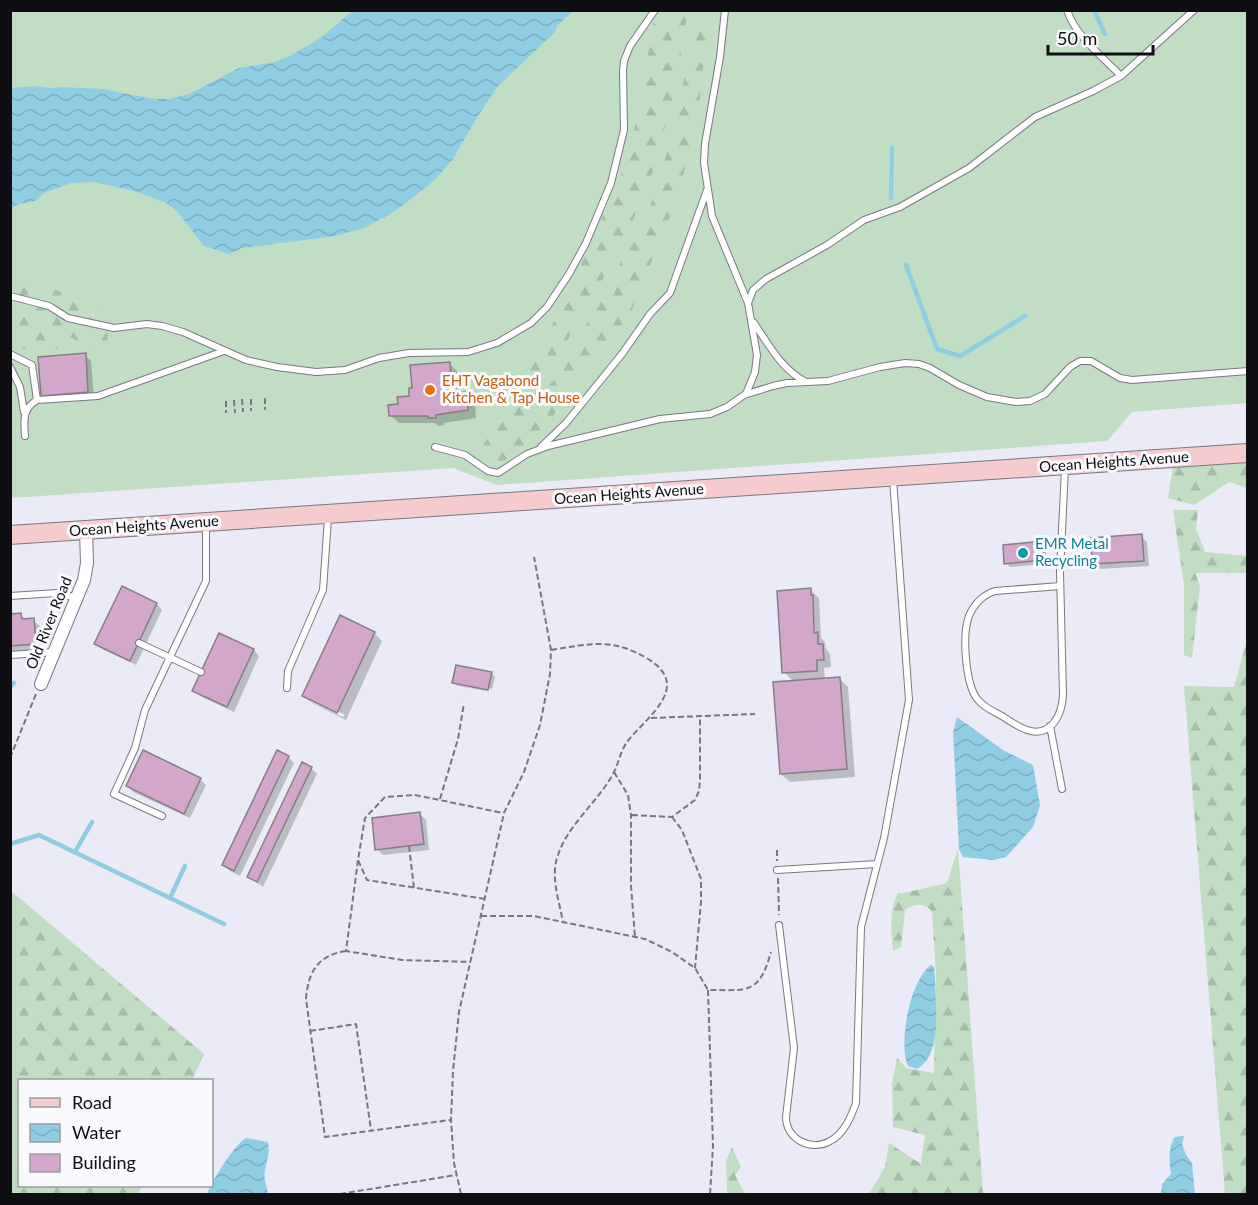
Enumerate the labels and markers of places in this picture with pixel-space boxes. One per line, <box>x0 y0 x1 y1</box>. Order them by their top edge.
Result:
place label: EHT Vagabond Kitchen & Tap House <box>442 371 580 406</box>
marker: EHT Vagabond Kitchen & Tap House <box>423 383 437 397</box>
place label: EMR Metal Recycling <box>1035 534 1109 569</box>
marker: EMR Metal Recycling <box>1016 546 1030 560</box>

